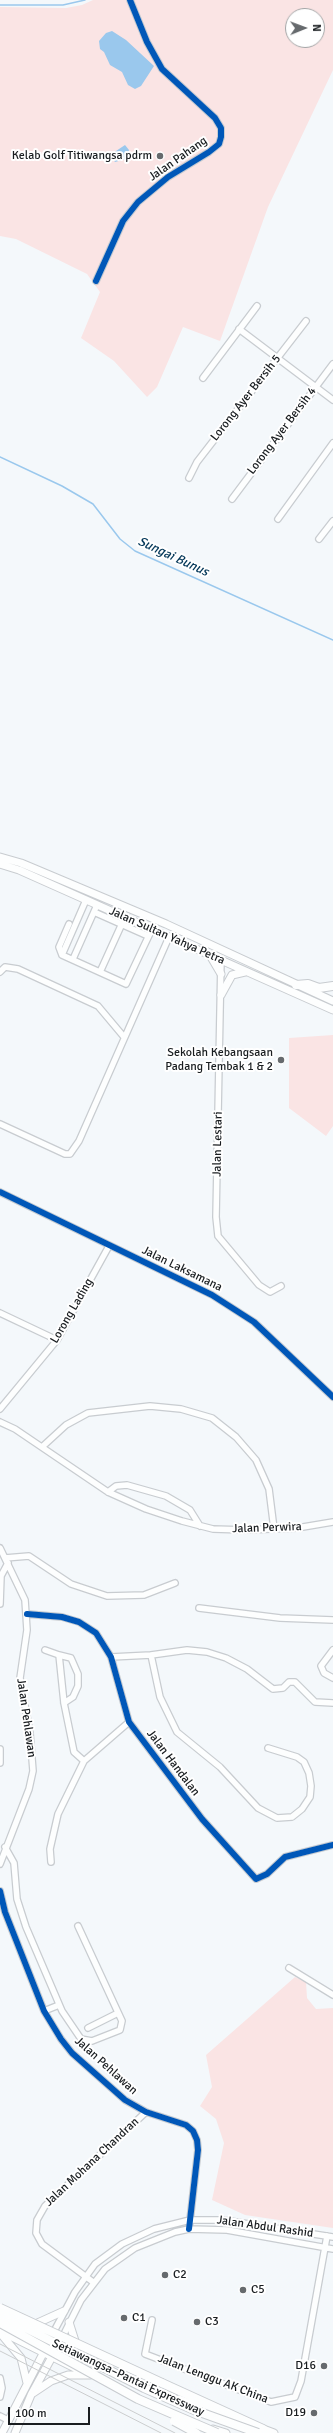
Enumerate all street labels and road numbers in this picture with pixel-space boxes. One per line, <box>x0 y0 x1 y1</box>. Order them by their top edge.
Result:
street label: Jalan Pahang <box>146 134 210 184</box>
street label: Lorong Ayer Bersih 5 <box>208 352 284 444</box>
street label: Lorong Ayer Bersih 4 <box>244 384 320 478</box>
street label: Jalan Sultan Yahya Petra <box>107 904 227 968</box>
street label: Jalan Lestari <box>210 1111 226 1177</box>
street label: Jalan Laksamana <box>139 1243 225 1295</box>
street label: Lorong Lading <box>48 1276 96 1346</box>
street label: Jalan Perwira <box>232 1520 302 1536</box>
street label: Jalan Pehlawan <box>13 1678 39 1758</box>
street label: Jalan Handalan <box>143 1727 203 1799</box>
street label: Jalan Pehlawan <box>72 2034 140 2098</box>
street label: Jalan Mohana Chandran <box>42 2115 142 2209</box>
street label: Jalan Abdul Rashid <box>216 2213 314 2241</box>
street label: Setiawangsa–Pantai Expressway <box>50 2336 206 2420</box>
street label: Jalan Lenggu AK China <box>156 2351 270 2407</box>

